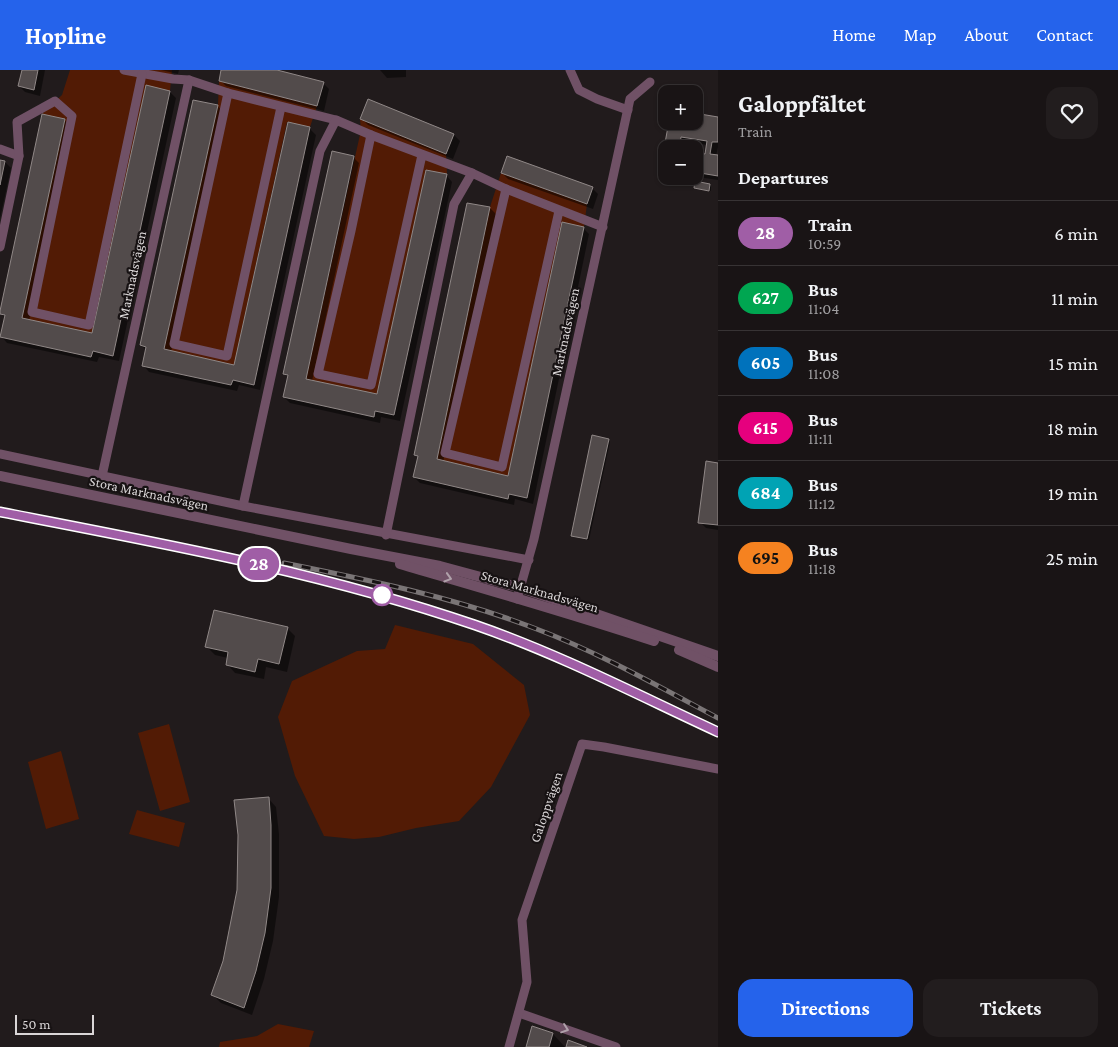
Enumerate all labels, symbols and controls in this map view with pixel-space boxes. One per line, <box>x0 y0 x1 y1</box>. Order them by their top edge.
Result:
text: Hopline <box>25 22 106 49</box>
text: Home <box>833 25 876 45</box>
text: Map <box>904 25 936 45</box>
text: About <box>964 25 1008 45</box>
text: Contact <box>1036 25 1093 45</box>
map controls <box>658 85 703 185</box>
button: + <box>658 85 703 130</box>
button: heart <box>1046 87 1098 139</box>
text: Galoppfältet <box>738 90 866 117</box>
text: Train <box>738 123 772 140</box>
button: − <box>658 140 703 185</box>
text: Departures <box>738 167 829 188</box>
text: Train <box>808 214 852 235</box>
text: 28 <box>756 223 775 243</box>
text: 6 min <box>1054 223 1098 244</box>
street label: Marknadsvägen <box>115 229 149 321</box>
text: 10:59 <box>808 235 841 252</box>
text: Bus <box>808 279 838 300</box>
street label: Marknadsvägen <box>548 286 582 378</box>
text: 627 <box>752 288 779 308</box>
text: 11 min <box>1051 288 1098 309</box>
text: 11:04 <box>808 300 840 317</box>
text: Bus <box>808 344 838 365</box>
text: 605 <box>751 353 780 373</box>
text: 15 min <box>1049 353 1098 374</box>
text: 11:08 <box>808 365 840 382</box>
text: Bus <box>808 409 838 430</box>
text: 615 <box>753 418 778 438</box>
text: 18 min <box>1047 418 1098 439</box>
text: 11:11 <box>808 430 833 447</box>
street label: Stora Marknadsvägen <box>88 473 211 514</box>
text: Bus <box>808 474 838 495</box>
text: 684 <box>750 483 781 503</box>
text: 19 min <box>1048 483 1098 504</box>
text: 11:12 <box>808 495 835 512</box>
text: Bus <box>808 539 838 560</box>
line badge: 28 <box>236 548 282 580</box>
text: 695 <box>752 548 779 568</box>
text: 25 min <box>1046 548 1098 569</box>
text: 28 <box>249 554 269 574</box>
text: 11:18 <box>808 560 836 577</box>
street label: Stora Marknadsvägen <box>479 567 601 616</box>
one-way arrow <box>443 573 452 583</box>
unlabelled marker <box>371 584 393 606</box>
street label: Galoppvägen <box>526 769 566 845</box>
button: Directions <box>738 979 913 1037</box>
button: Tickets <box>923 979 1098 1037</box>
scale bar <box>15 1012 94 1035</box>
text: 50 m <box>22 1016 50 1032</box>
one-way arrow <box>561 1023 569 1033</box>

